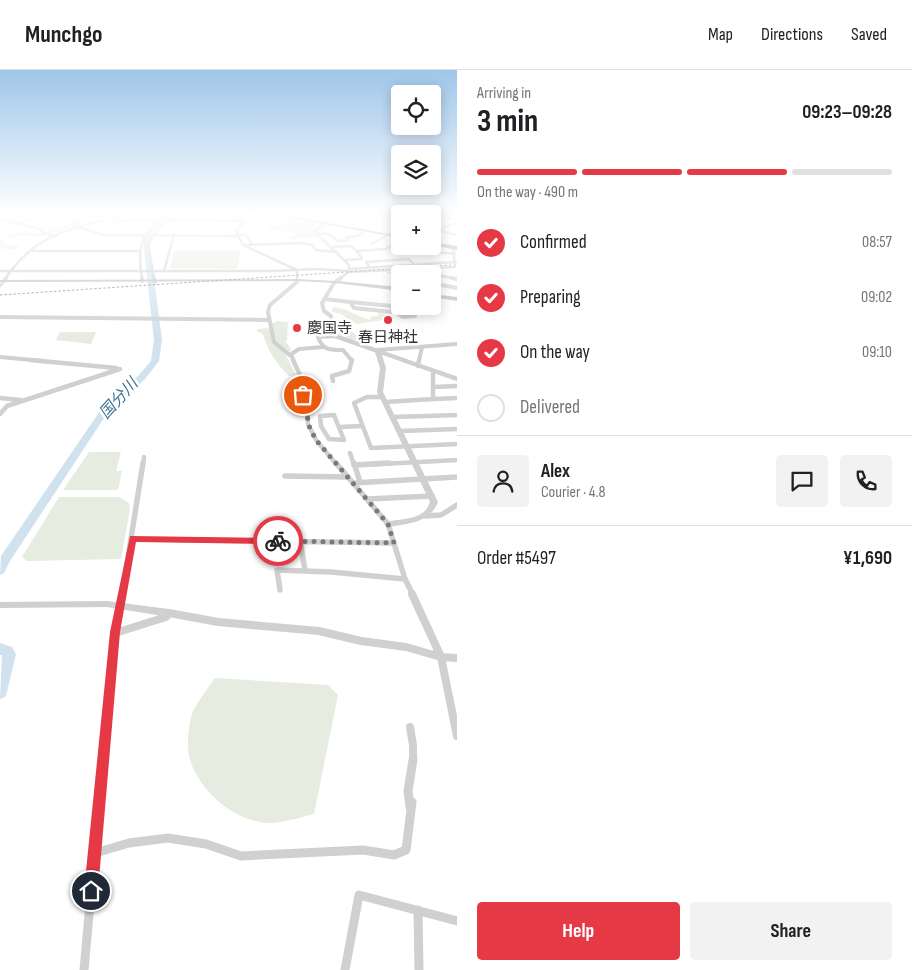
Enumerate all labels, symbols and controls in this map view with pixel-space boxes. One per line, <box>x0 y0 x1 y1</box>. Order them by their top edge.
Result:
text: Munchgo <box>25 20 103 49</box>
text: Map <box>708 24 733 45</box>
text: Directions <box>761 24 823 45</box>
text: Saved <box>851 24 887 45</box>
text: Arriving in <box>477 84 531 103</box>
map controls <box>391 85 441 315</box>
button: locate <box>391 85 441 135</box>
text: 09:23–09:28 <box>802 101 892 124</box>
text: 3 min <box>477 102 538 141</box>
button: layers <box>391 145 441 195</box>
text: On the way · 490 m <box>477 183 578 202</box>
button: + <box>391 205 441 255</box>
icon: check <box>477 229 505 257</box>
text: Confirmed <box>520 231 587 254</box>
text: 08:57 <box>862 233 892 252</box>
button: − <box>391 265 441 315</box>
icon: check <box>477 284 505 312</box>
text: Preparing <box>520 286 581 309</box>
text: 09:02 <box>861 288 892 307</box>
marker: 春日神社 <box>382 314 394 326</box>
place label: 慶国寺 <box>307 319 352 338</box>
marker: 慶国寺 <box>291 322 303 334</box>
place label: 春日神社 <box>358 328 418 347</box>
icon: check <box>477 339 505 367</box>
text: On the way <box>520 341 590 364</box>
text: 09:10 <box>862 343 892 362</box>
water label: 国分川 <box>96 373 143 423</box>
pin <box>282 374 324 416</box>
icon: bag <box>289 381 317 409</box>
text: Delivered <box>520 396 580 419</box>
button: person <box>477 455 529 507</box>
button: chat <box>776 455 828 507</box>
button: phone <box>840 455 892 507</box>
text: Alex <box>541 460 570 483</box>
text: Courier · 4.8 <box>541 483 605 502</box>
courier <box>253 516 303 566</box>
icon: bike <box>264 527 292 555</box>
text: Order #5497 <box>477 547 556 570</box>
text: ¥1,690 <box>843 547 892 570</box>
pin <box>70 870 112 912</box>
icon: home <box>77 877 105 905</box>
button: Help <box>477 902 680 960</box>
button: Share <box>690 902 892 960</box>

